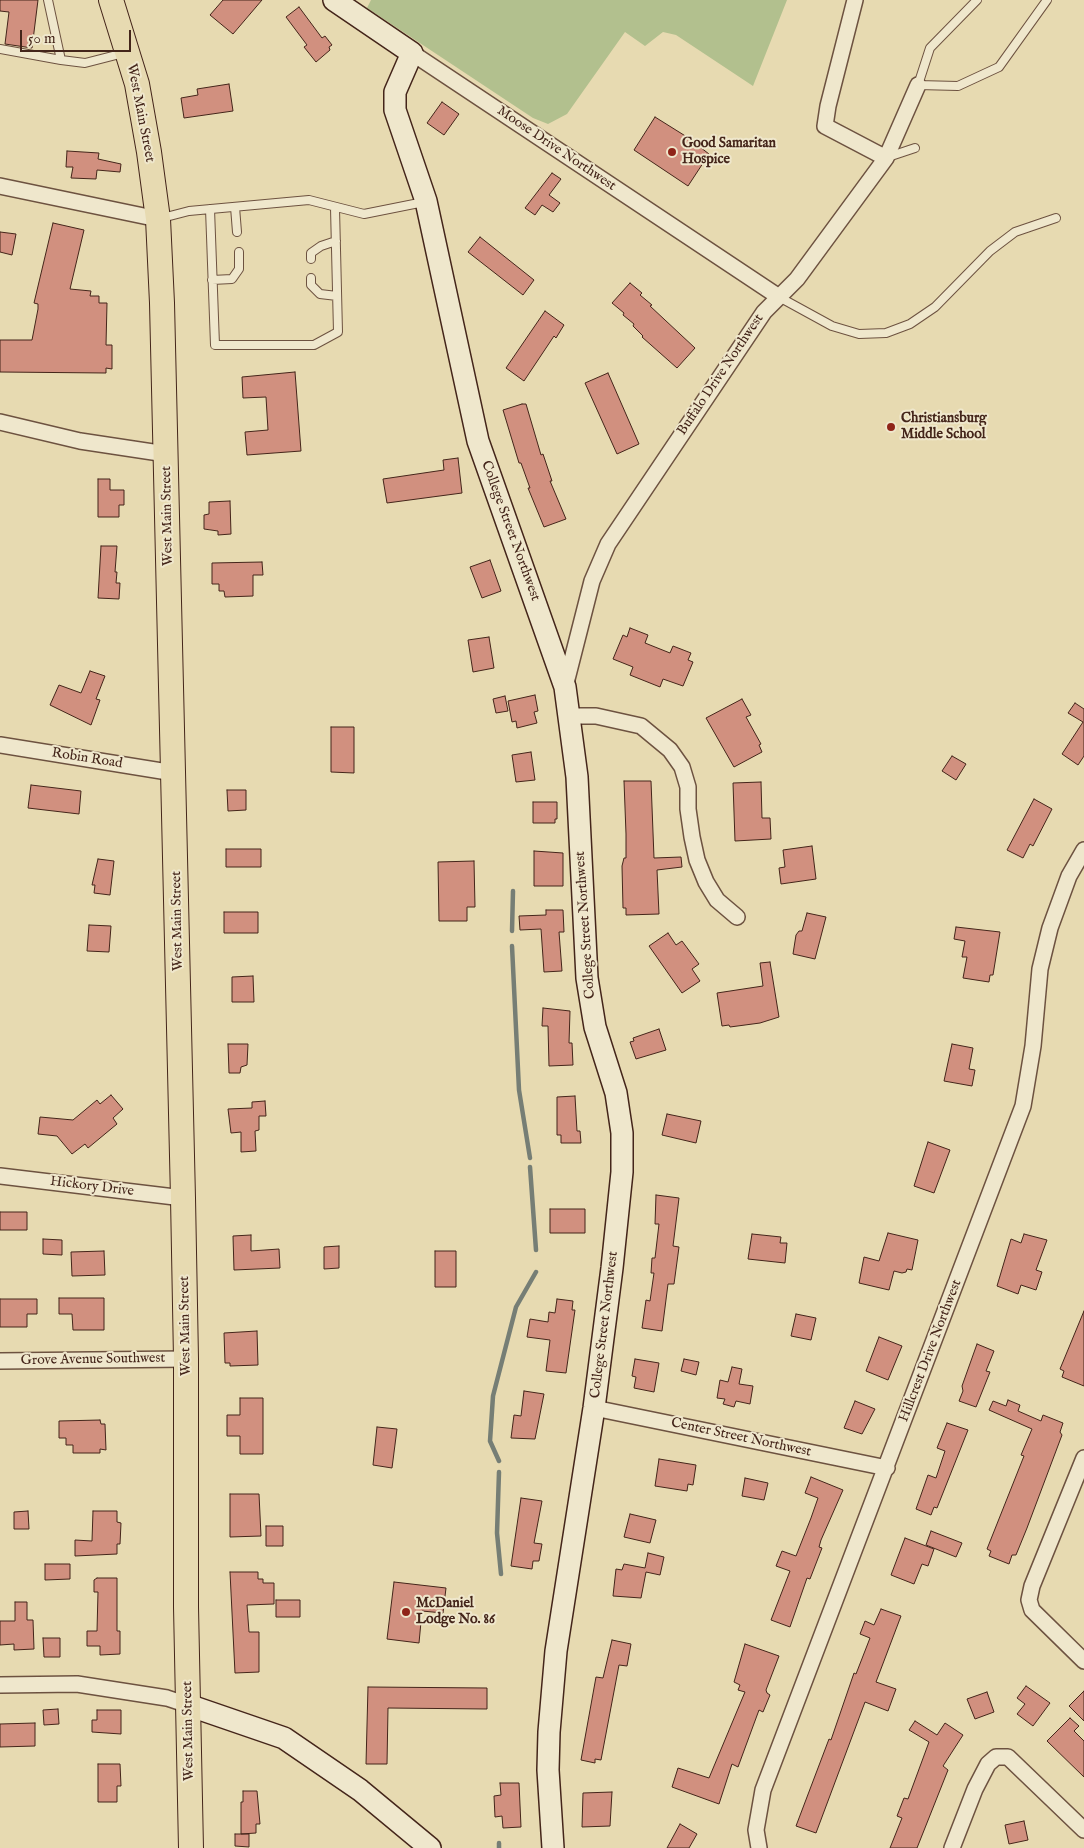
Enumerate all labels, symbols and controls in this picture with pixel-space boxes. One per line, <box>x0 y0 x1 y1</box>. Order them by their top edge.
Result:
scale bar <box>22 20 134 52</box>
text: 50 m <box>28 29 56 48</box>
street label: West Main Street <box>122 62 158 164</box>
street label: Moose Drive Northwest <box>493 103 619 195</box>
place label: Good Samaritan Hospice <box>682 136 776 168</box>
marker: Good Samaritan Hospice <box>666 146 678 158</box>
street label: Buffalo Drive Northwest <box>674 311 768 439</box>
place label: Christiansburg Middle School <box>901 411 987 444</box>
marker: Christiansburg Middle School <box>885 421 897 433</box>
street label: College Street Northwest <box>477 459 543 603</box>
street label: West Main Street <box>159 466 177 566</box>
street label: Robin Road <box>50 745 124 773</box>
street label: College Street Northwest <box>572 851 600 999</box>
street label: West Main Street <box>169 871 187 971</box>
street label: Hickory Drive <box>49 1174 135 1200</box>
street label: College Street Northwest <box>588 1250 622 1400</box>
street label: West Main Street <box>177 1276 195 1376</box>
street label: Hillcrest Drive Northwest <box>896 1277 966 1425</box>
street label: Grove Avenue Southwest <box>21 1350 165 1370</box>
street label: Center Street Northwest <box>669 1415 813 1461</box>
place label: McDaniel Lodge No. 86 <box>416 1596 495 1628</box>
marker: McDaniel Lodge No. 86 <box>400 1606 412 1618</box>
street label: West Main Street <box>180 1681 198 1781</box>

